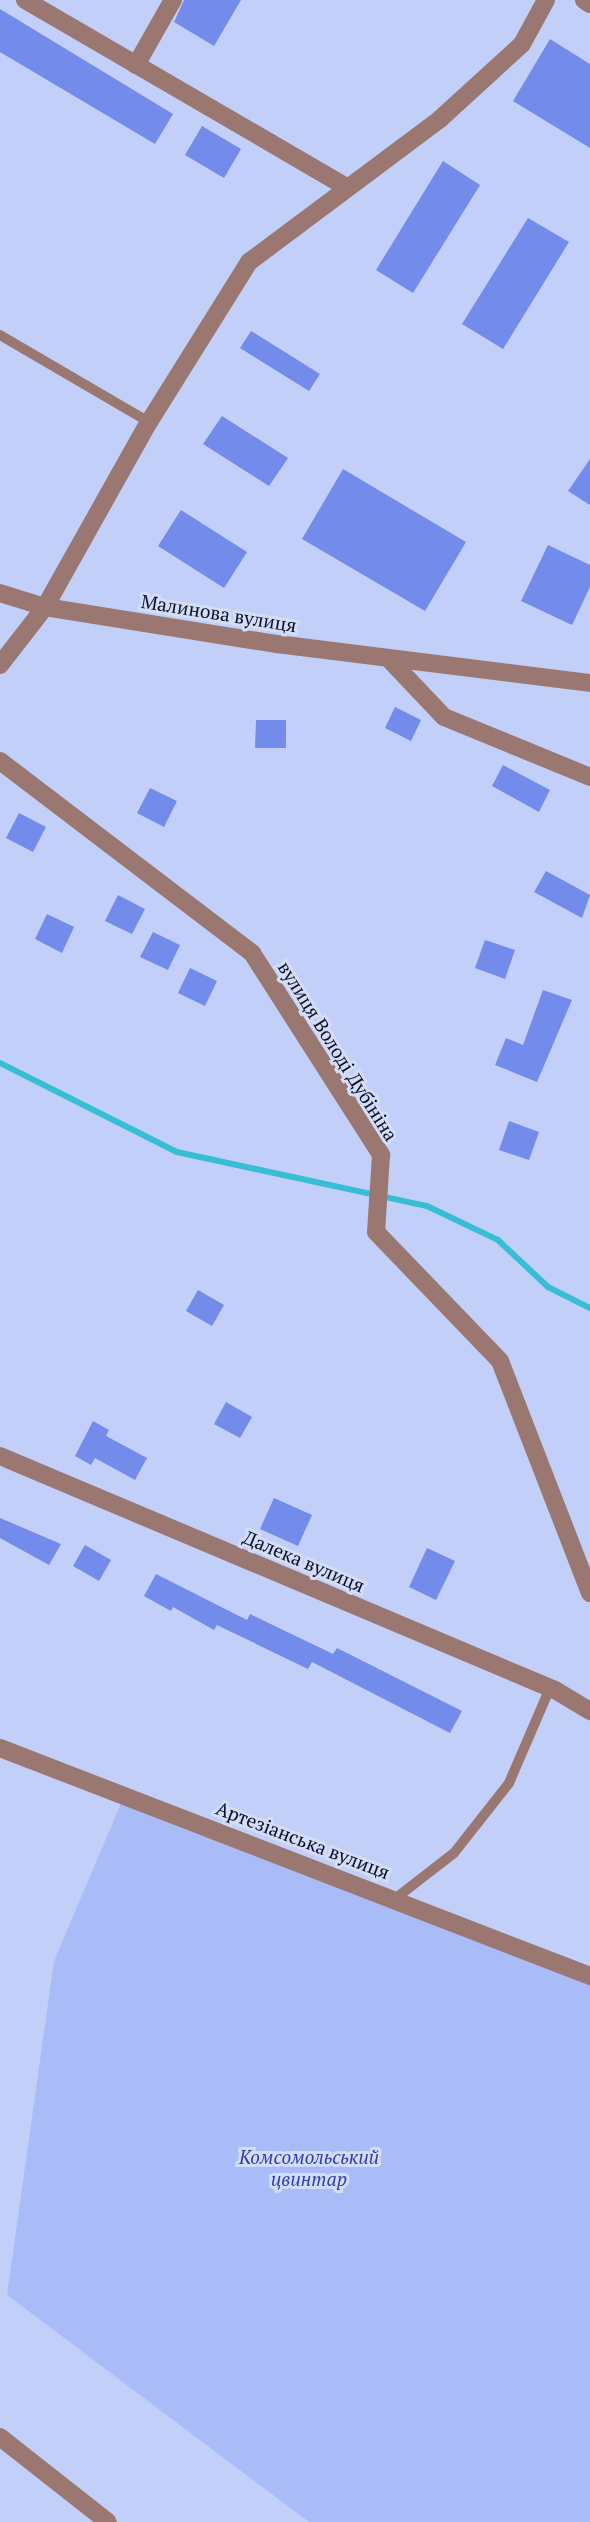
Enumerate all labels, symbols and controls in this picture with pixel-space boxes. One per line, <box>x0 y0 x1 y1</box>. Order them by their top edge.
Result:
street label: Малинова вулиця <box>140 589 298 637</box>
street label: вулиця Володі Дубініна <box>273 957 403 1145</box>
street label: Далека вулиця <box>240 1525 368 1597</box>
street label: Артезіанська вулиця <box>213 1796 393 1884</box>
park label: Комсомольський цвинтар <box>239 2146 379 2190</box>

